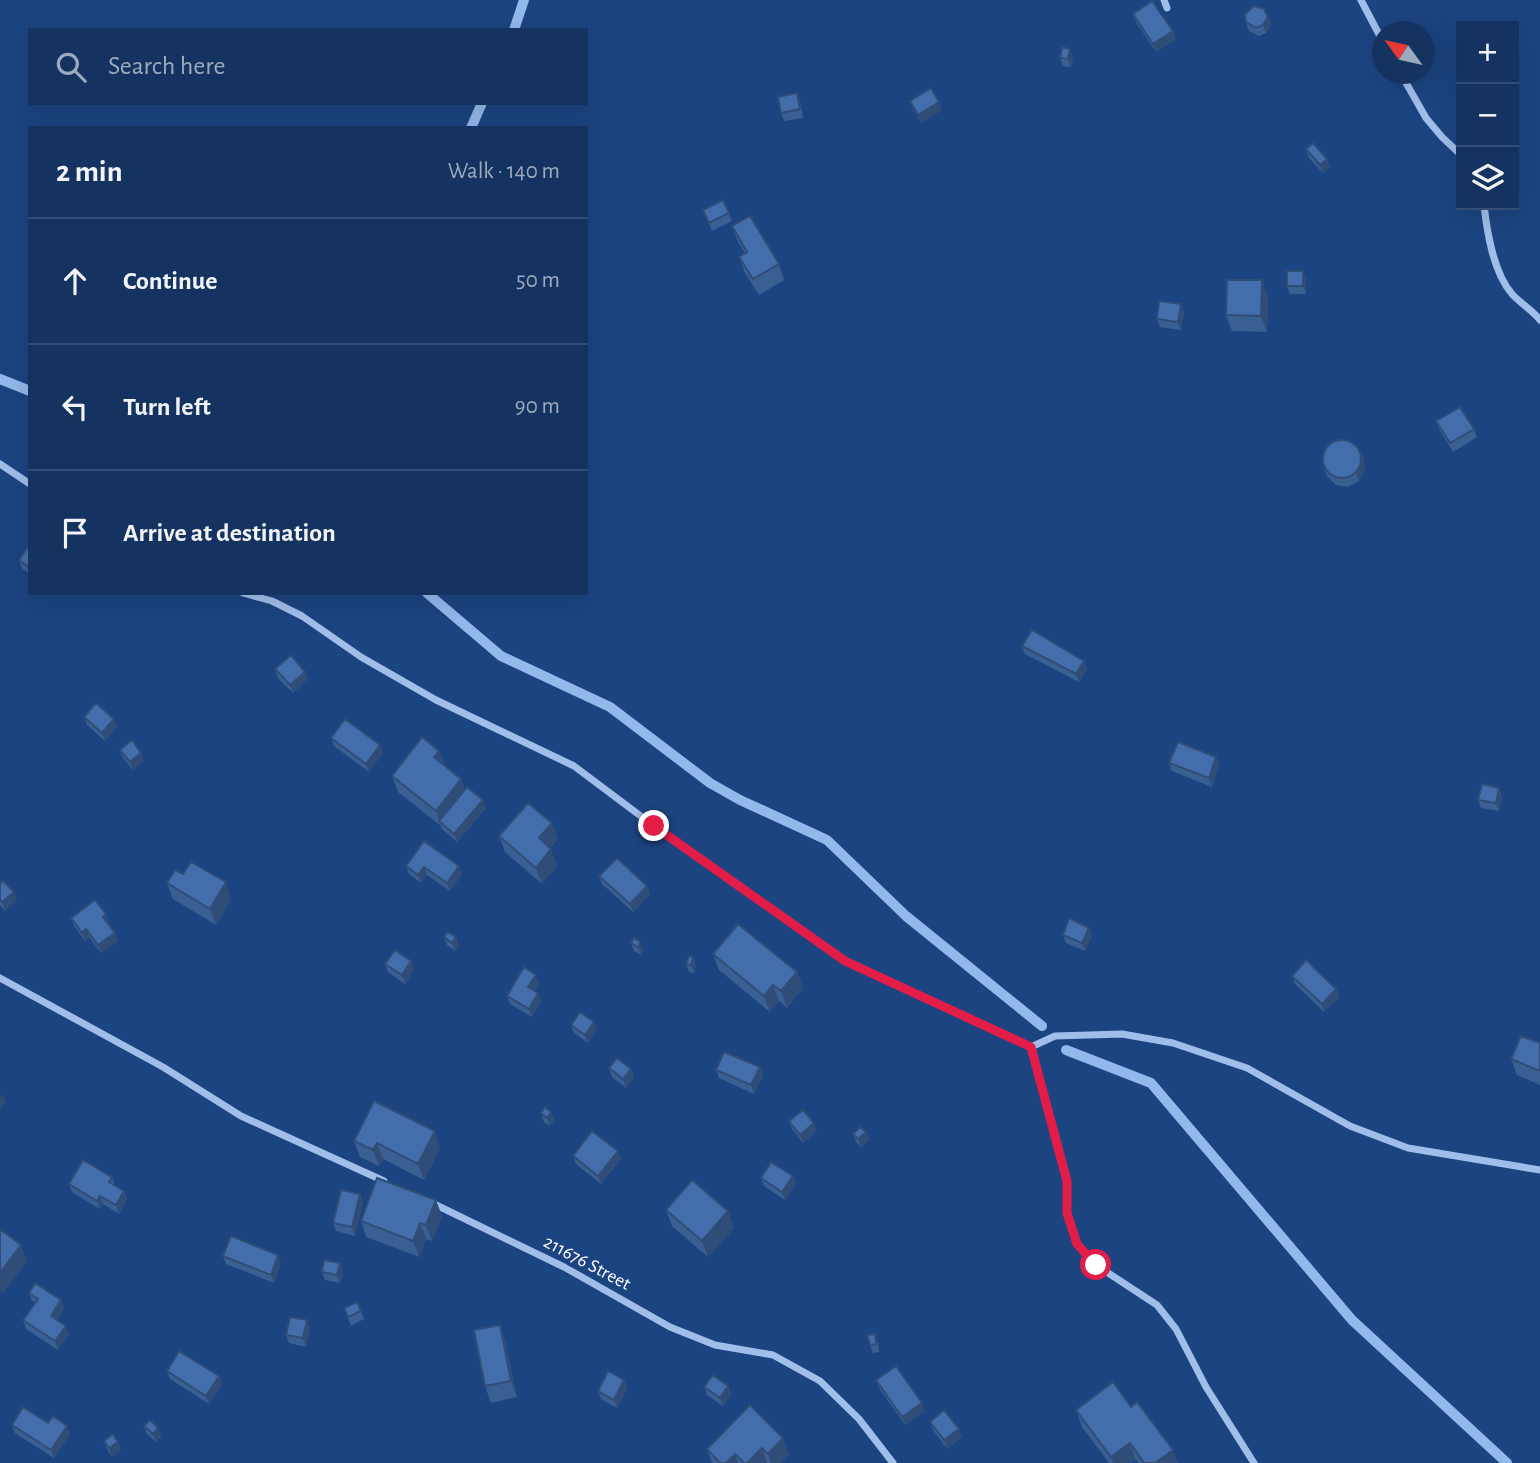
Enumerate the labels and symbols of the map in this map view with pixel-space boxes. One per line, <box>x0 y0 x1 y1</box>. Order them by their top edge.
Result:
north arrow <box>1372 21 1435 84</box>
route end <box>638 810 669 841</box>
street label: 211676 Street <box>540 1232 634 1294</box>
route start <box>1080 1249 1111 1280</box>

